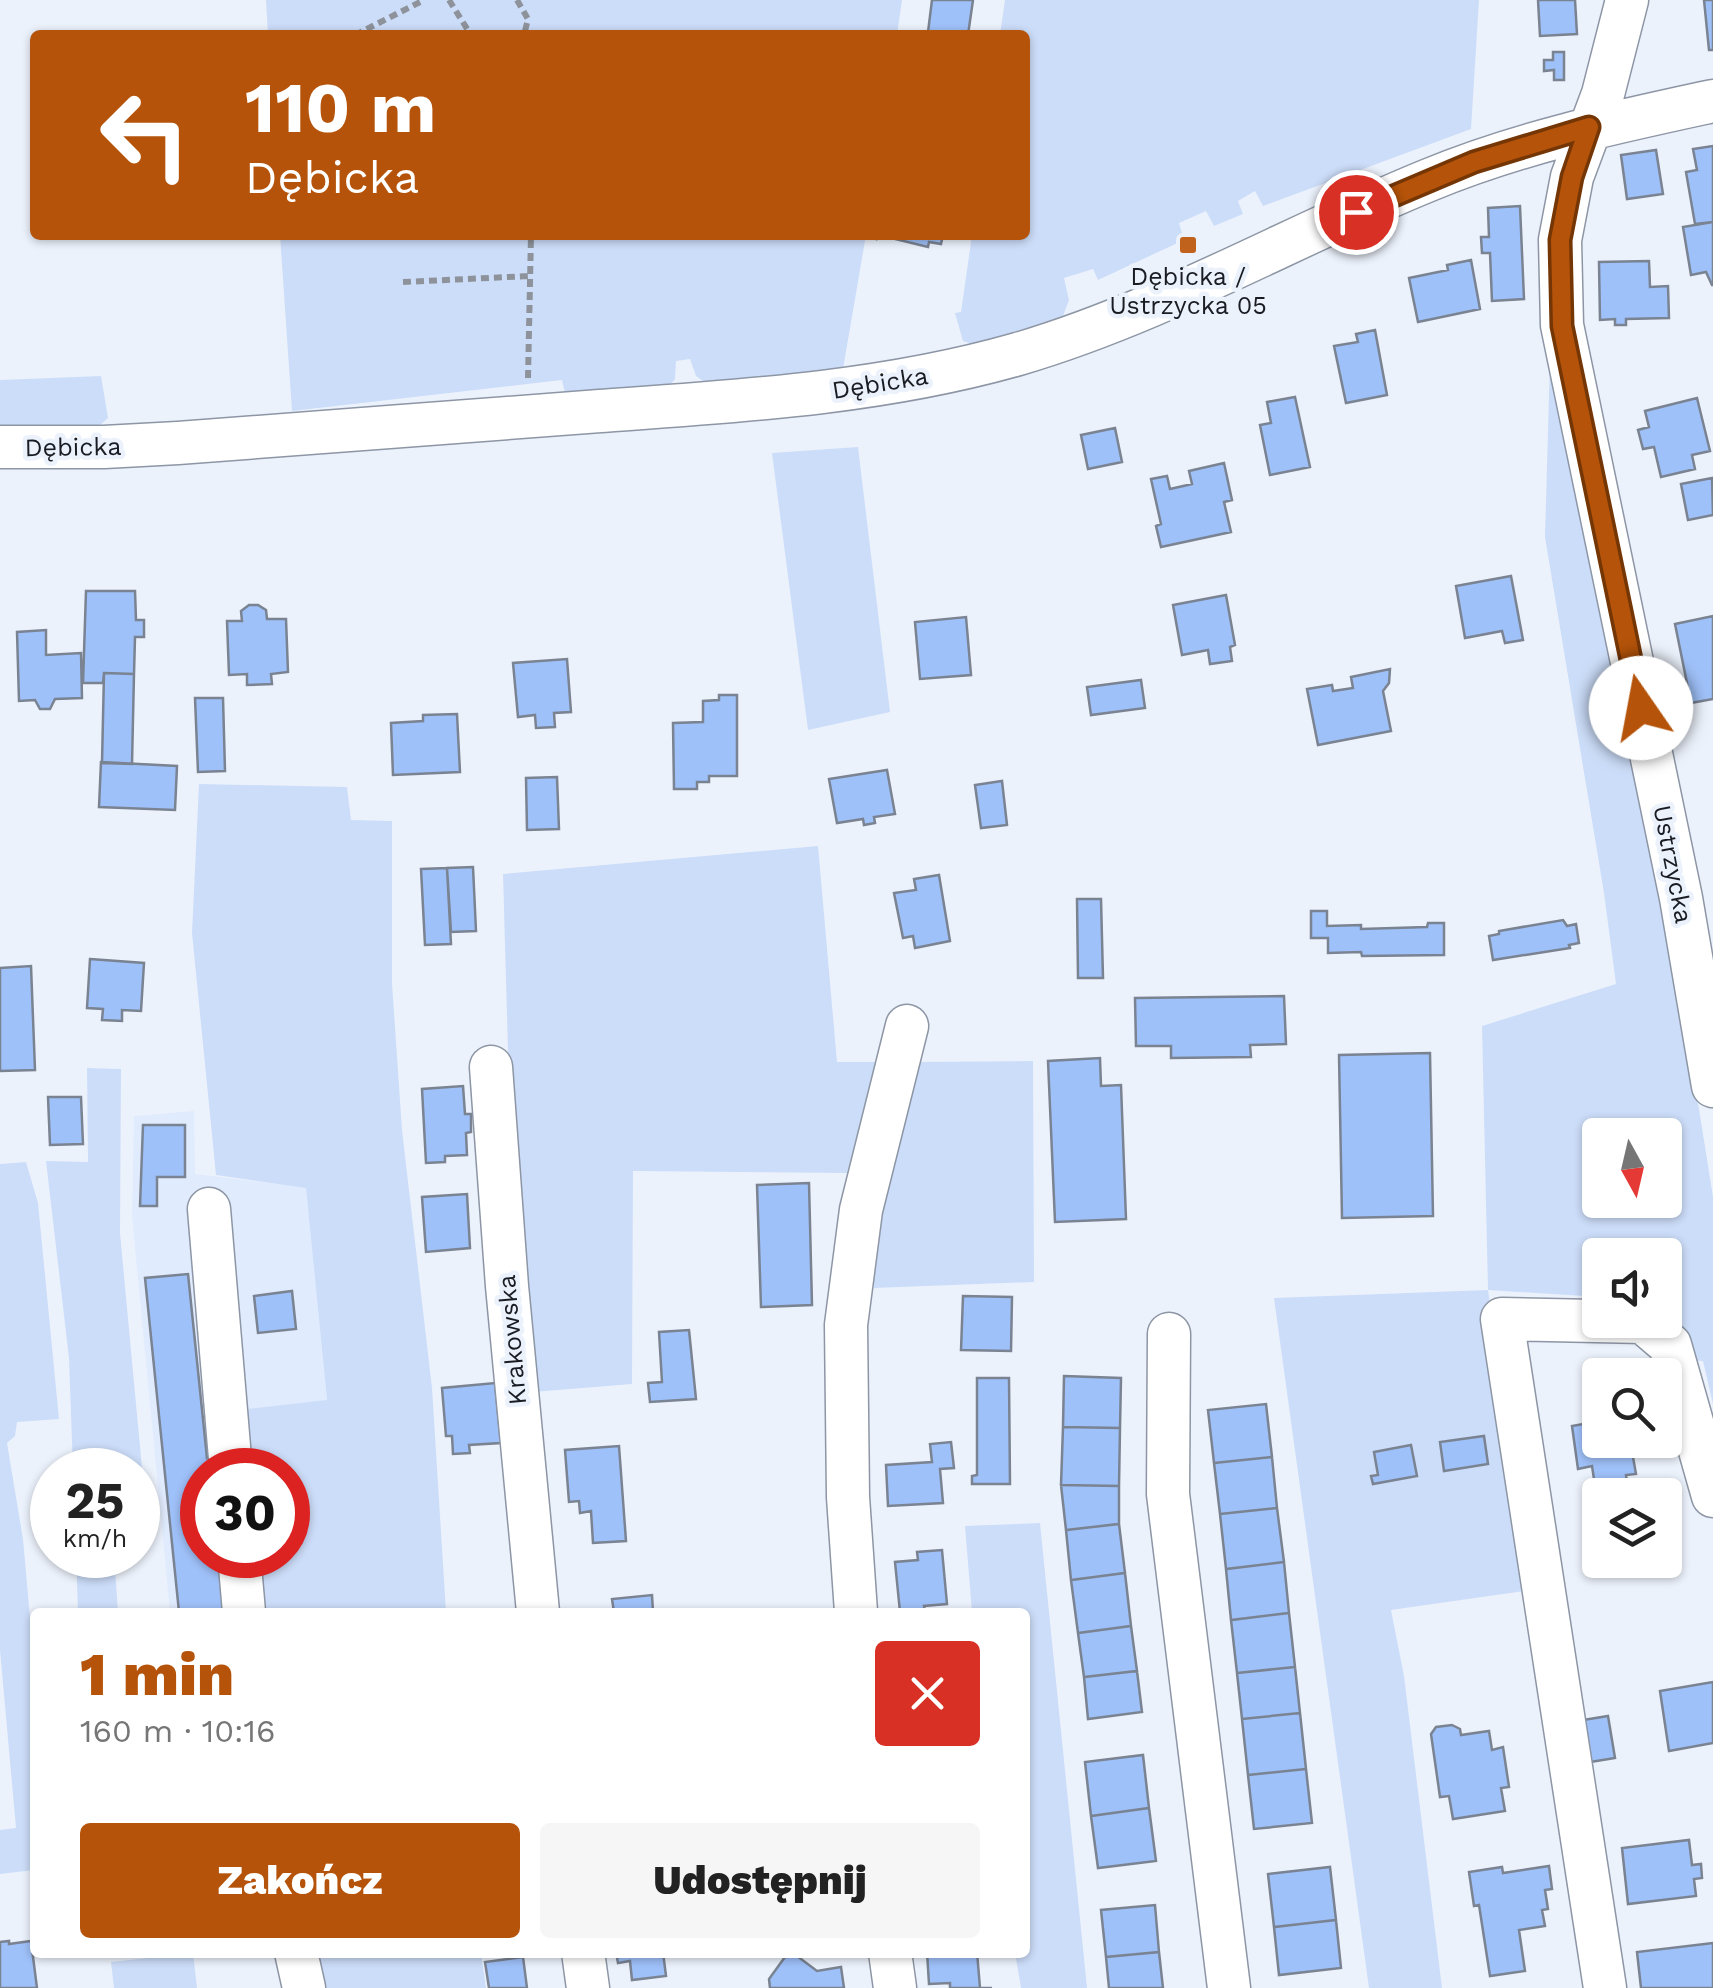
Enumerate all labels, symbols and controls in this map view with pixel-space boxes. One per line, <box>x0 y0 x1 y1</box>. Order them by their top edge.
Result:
text: 110 m <box>245 67 436 149</box>
icon: left <box>80 70 210 200</box>
text: Dębicka <box>245 151 419 204</box>
pin <box>1314 170 1399 255</box>
icon: arrive <box>1329 185 1384 240</box>
marker: Dębicka / Ustrzycka 05 <box>1177 234 1199 256</box>
place label: Dębicka / Ustrzycka 05 <box>1109 262 1267 320</box>
street label: Dębicka <box>830 361 930 405</box>
street label: Dębicka <box>24 432 122 462</box>
position arrow <box>1589 656 1693 760</box>
street label: Ustrzycka <box>1647 803 1699 925</box>
north arrow <box>1582 1118 1682 1218</box>
map controls <box>1582 1118 1682 1578</box>
button: sound <box>1582 1238 1682 1338</box>
street label: Krakowska <box>492 1274 532 1406</box>
button: search <box>1582 1358 1682 1458</box>
speed limit sign: 30 <box>180 1448 310 1578</box>
text: 25 <box>66 1471 124 1530</box>
button: layers <box>1582 1478 1682 1578</box>
text: km/h <box>63 1524 127 1553</box>
text: 1 min <box>80 1639 234 1710</box>
button: close <box>875 1641 980 1746</box>
text: 160 m · 10:16 <box>80 1712 275 1750</box>
button: Zakończ <box>80 1823 520 1938</box>
button: Udostępnij <box>540 1823 980 1938</box>

